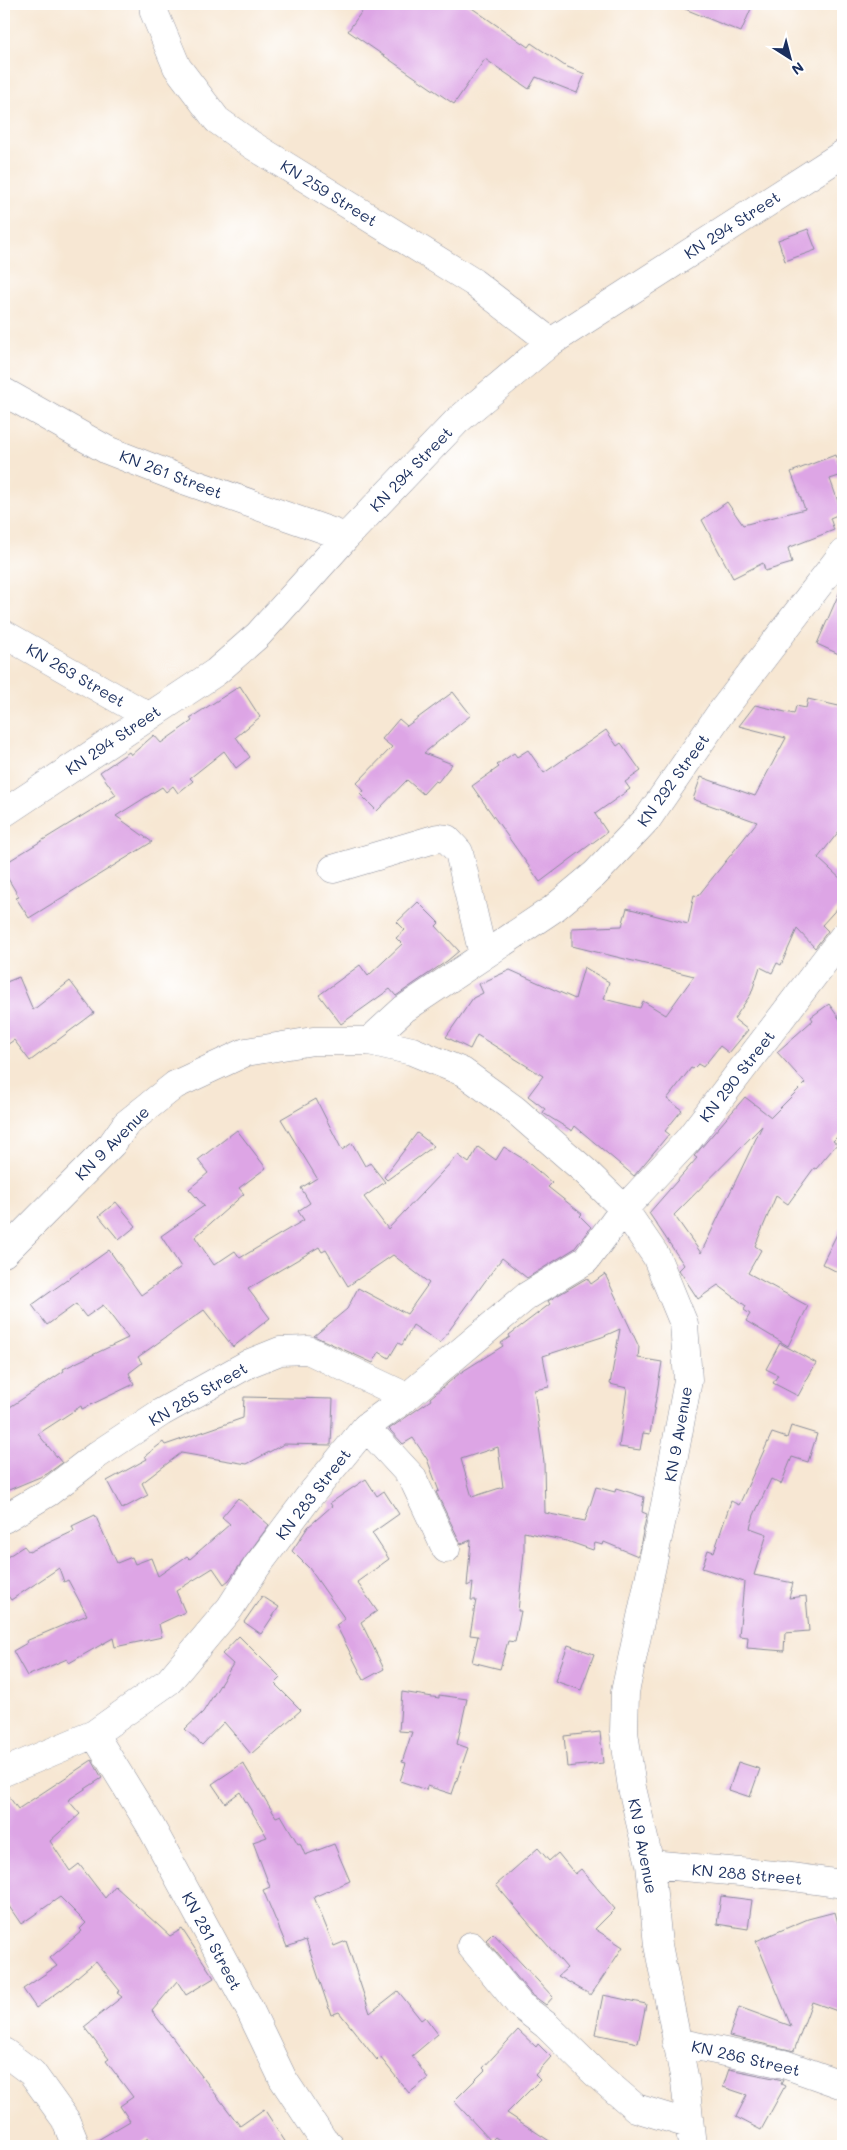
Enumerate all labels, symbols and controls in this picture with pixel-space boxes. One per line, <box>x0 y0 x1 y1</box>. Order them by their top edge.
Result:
north arrow <box>764 32 814 82</box>
text: N <box>788 58 808 80</box>
street label: KN 259 Street <box>277 154 382 231</box>
street label: KN 294 Street <box>680 186 784 263</box>
street label: KN 294 Street <box>365 422 457 516</box>
street label: KN 261 Street <box>117 444 226 503</box>
street label: KN 263 Street <box>23 638 129 711</box>
street label: KN 294 Street <box>61 700 164 779</box>
street label: KN 292 Street <box>632 729 713 830</box>
street label: KN 290 Street <box>694 1026 779 1126</box>
street label: KN 9 Avenue <box>70 1101 153 1184</box>
street label: KN 285 Street <box>145 1357 251 1430</box>
street label: KN 9 Avenue <box>659 1385 696 1483</box>
street label: KN 283 Street <box>270 1444 355 1544</box>
street label: KN 9 Avenue <box>624 1796 663 1895</box>
street label: KN 288 Street <box>691 1858 803 1889</box>
street label: KN 281 Street <box>178 1888 247 1994</box>
street label: KN 286 Street <box>690 2035 803 2080</box>

